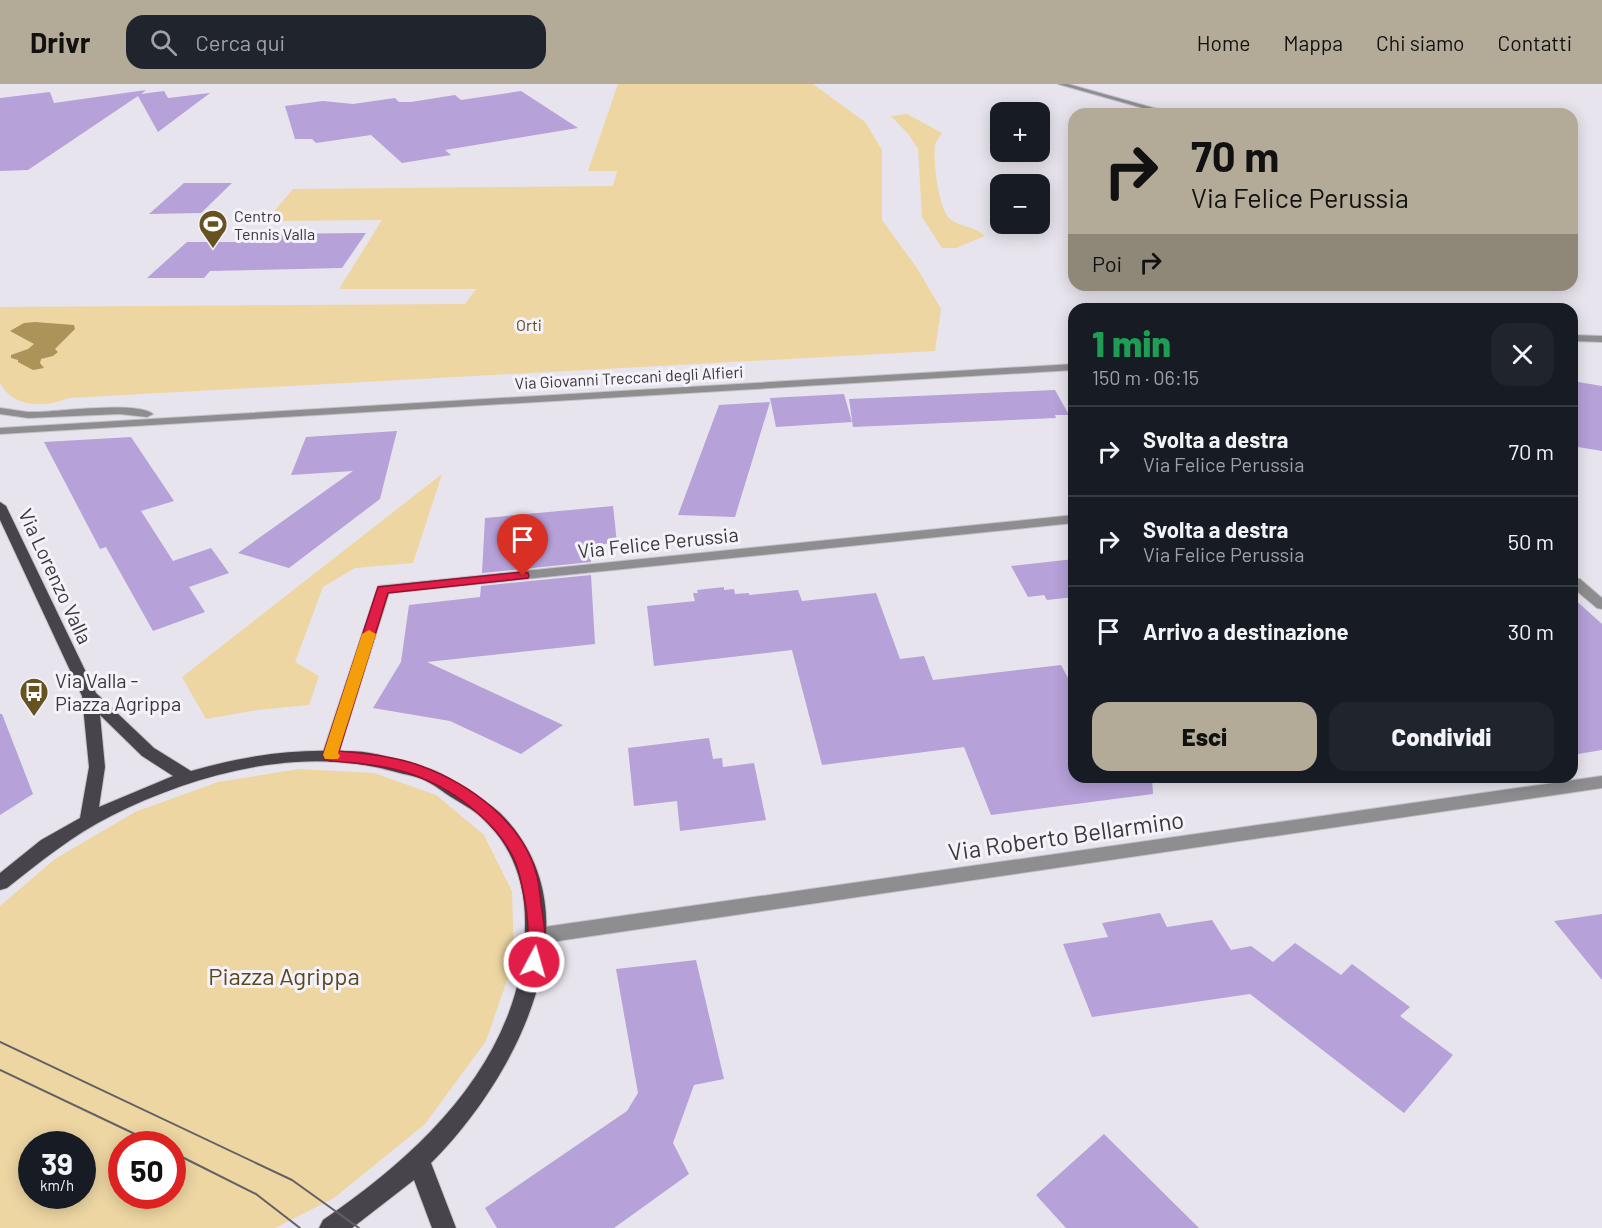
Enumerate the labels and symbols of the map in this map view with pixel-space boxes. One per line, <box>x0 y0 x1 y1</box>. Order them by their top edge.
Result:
place label: Centro Tennis Valla <box>234 206 315 243</box>
sports icon: Centro Tennis Valla <box>197 208 229 250</box>
park label: Orti <box>516 315 542 334</box>
street label: Via Giovanni Treccani degli Alfieri <box>514 362 744 392</box>
street label: Via Lorenzo Valla <box>14 505 98 647</box>
pin <box>497 514 548 576</box>
street label: Via Felice Perussia <box>576 522 740 562</box>
place label: Via Valla - Piazza Agrippa <box>55 668 181 715</box>
bus stop icon: Via Valla - Piazza Agrippa <box>18 676 50 718</box>
street label: Via Roberto Bellarmino <box>946 804 1186 866</box>
position arrow <box>502 930 566 994</box>
park label: Piazza Agrippa <box>208 961 360 990</box>
speed limit sign: 50 <box>108 1131 186 1209</box>

